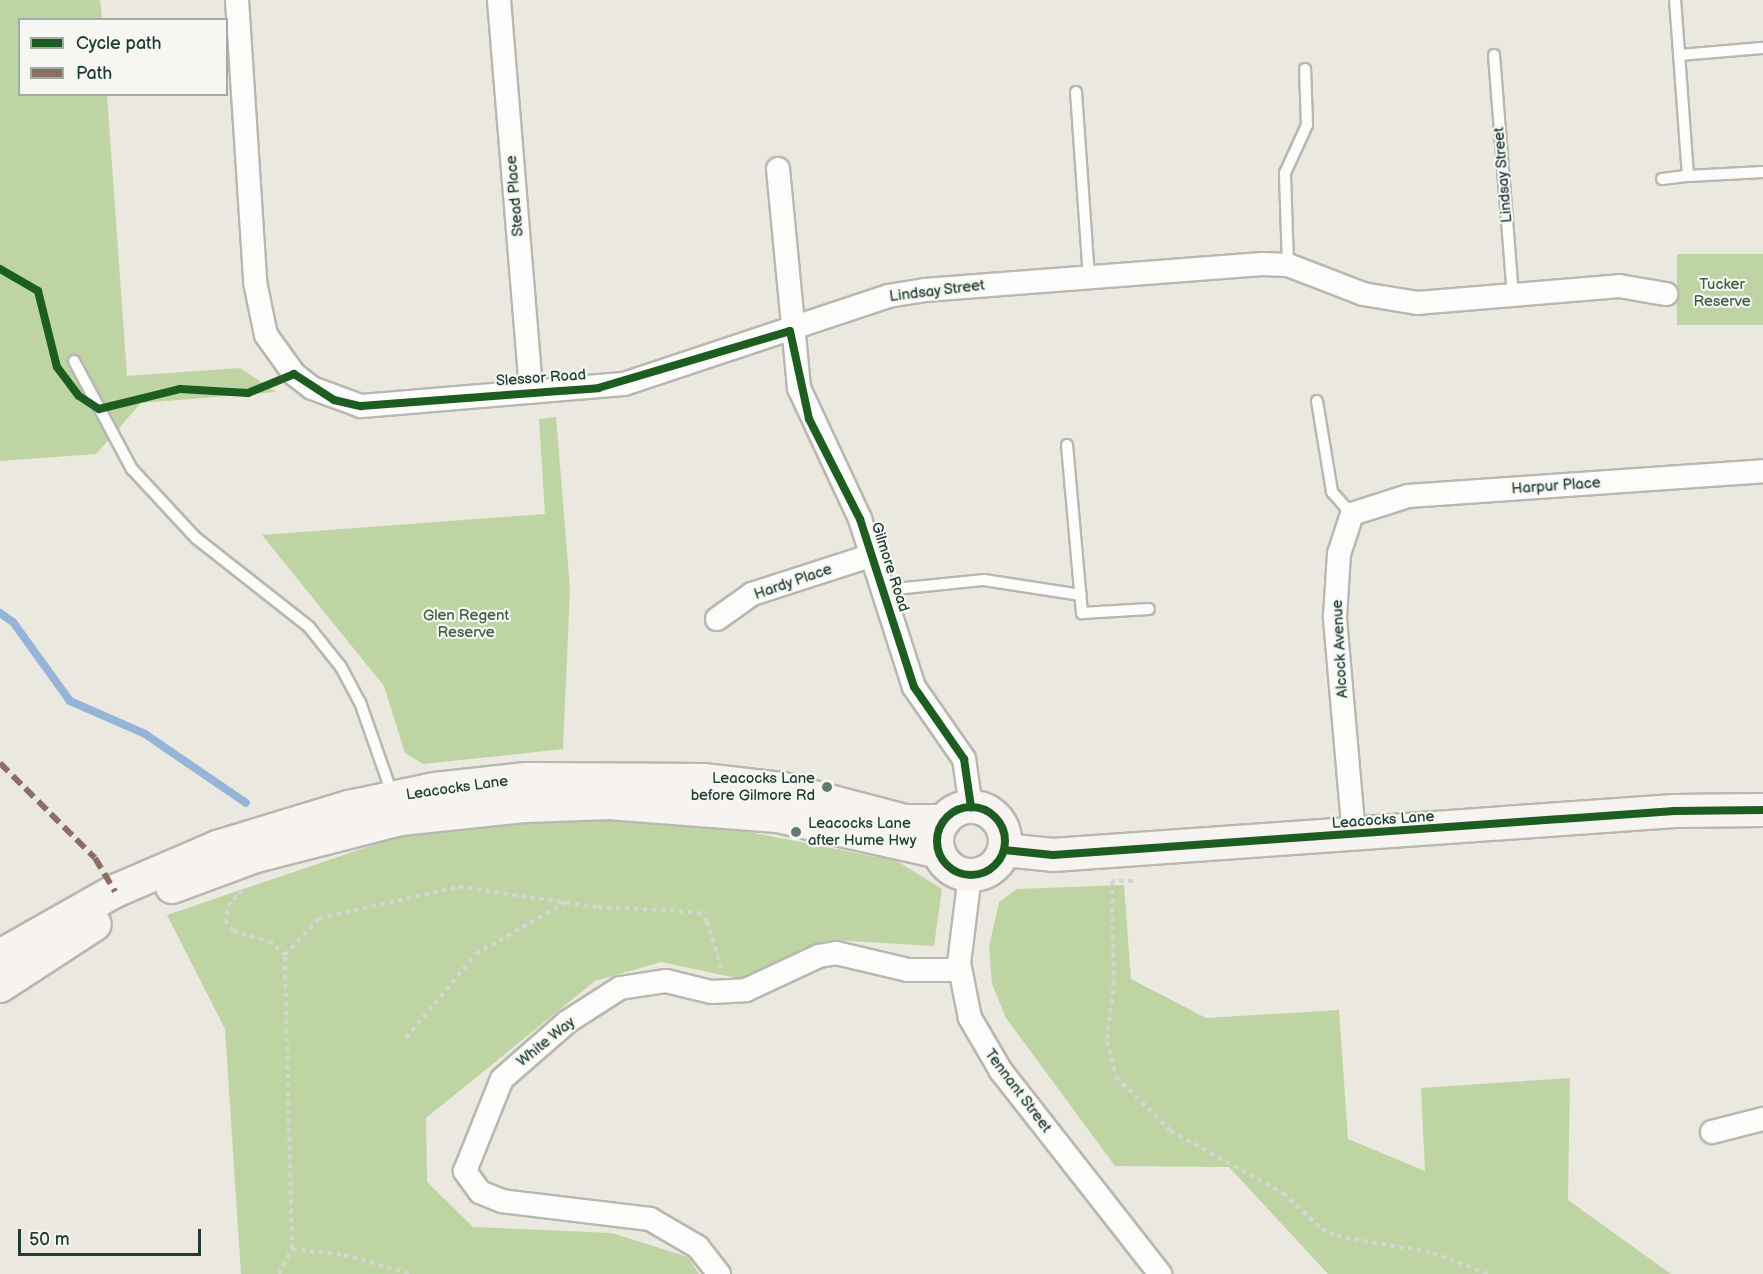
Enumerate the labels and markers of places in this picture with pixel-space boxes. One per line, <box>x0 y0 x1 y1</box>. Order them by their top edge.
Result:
place label: Leacocks Lane before Gilmore Rd <box>691 769 815 804</box>
marker: Leacocks Lane before Gilmore Rd <box>820 780 834 794</box>
place label: Leacocks Lane after Hume Hwy <box>808 814 917 849</box>
marker: Leacocks Lane after Hume Hwy <box>789 825 803 839</box>

